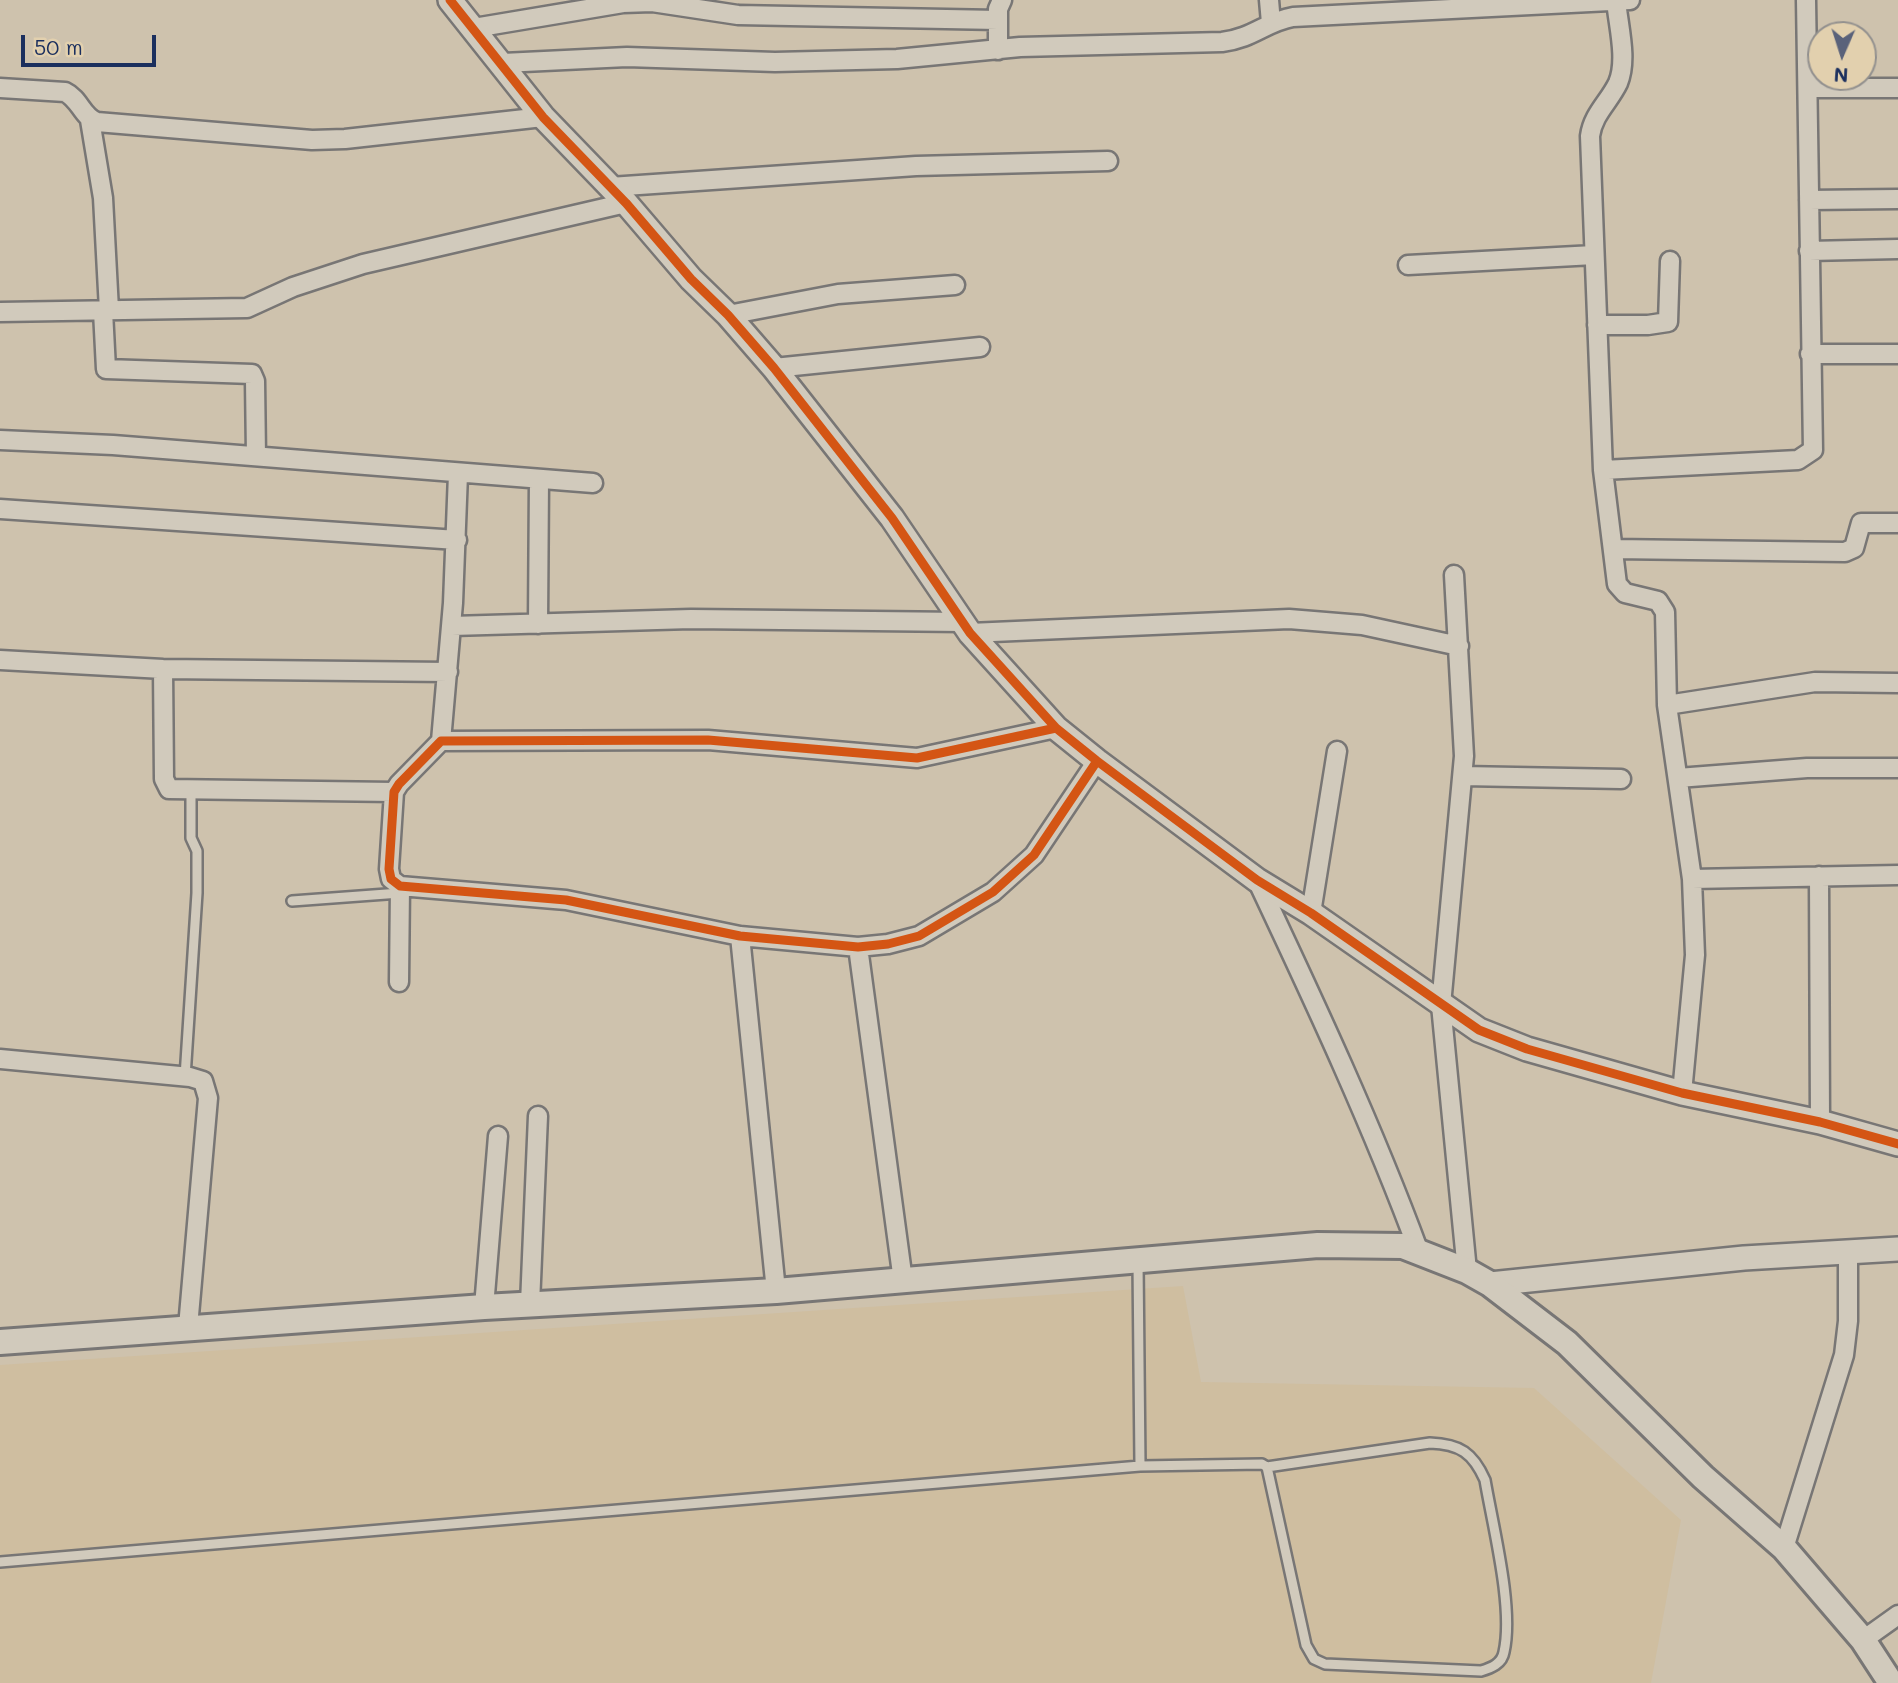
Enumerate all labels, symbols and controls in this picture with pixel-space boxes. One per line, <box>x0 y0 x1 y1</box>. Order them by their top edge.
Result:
scale bar <box>24 21 159 65</box>
north arrow <box>1807 21 1877 91</box>
text: 50 m <box>34 33 83 60</box>
text: N <box>1833 63 1849 88</box>

